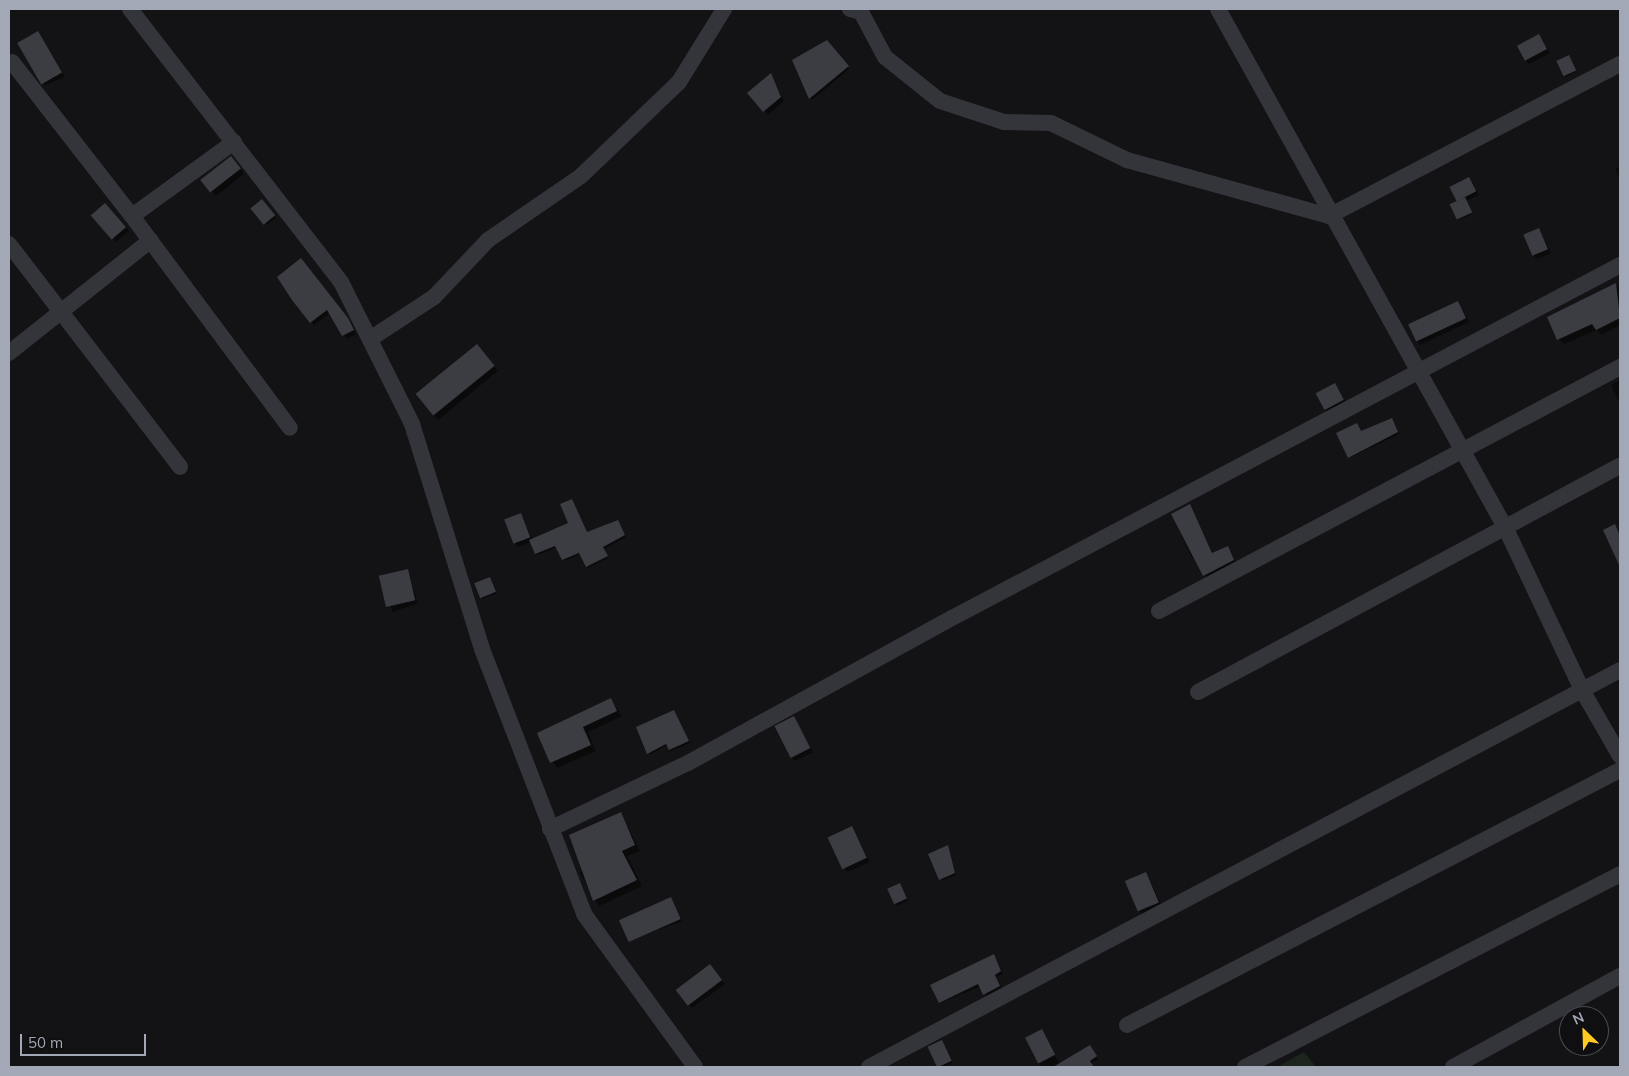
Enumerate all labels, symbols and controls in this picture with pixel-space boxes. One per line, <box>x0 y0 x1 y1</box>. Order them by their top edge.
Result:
north arrow <box>1559 1006 1609 1056</box>
text: N <box>1570 1008 1587 1029</box>
scale bar <box>22 1024 149 1056</box>
text: 50 m <box>28 1033 63 1052</box>

